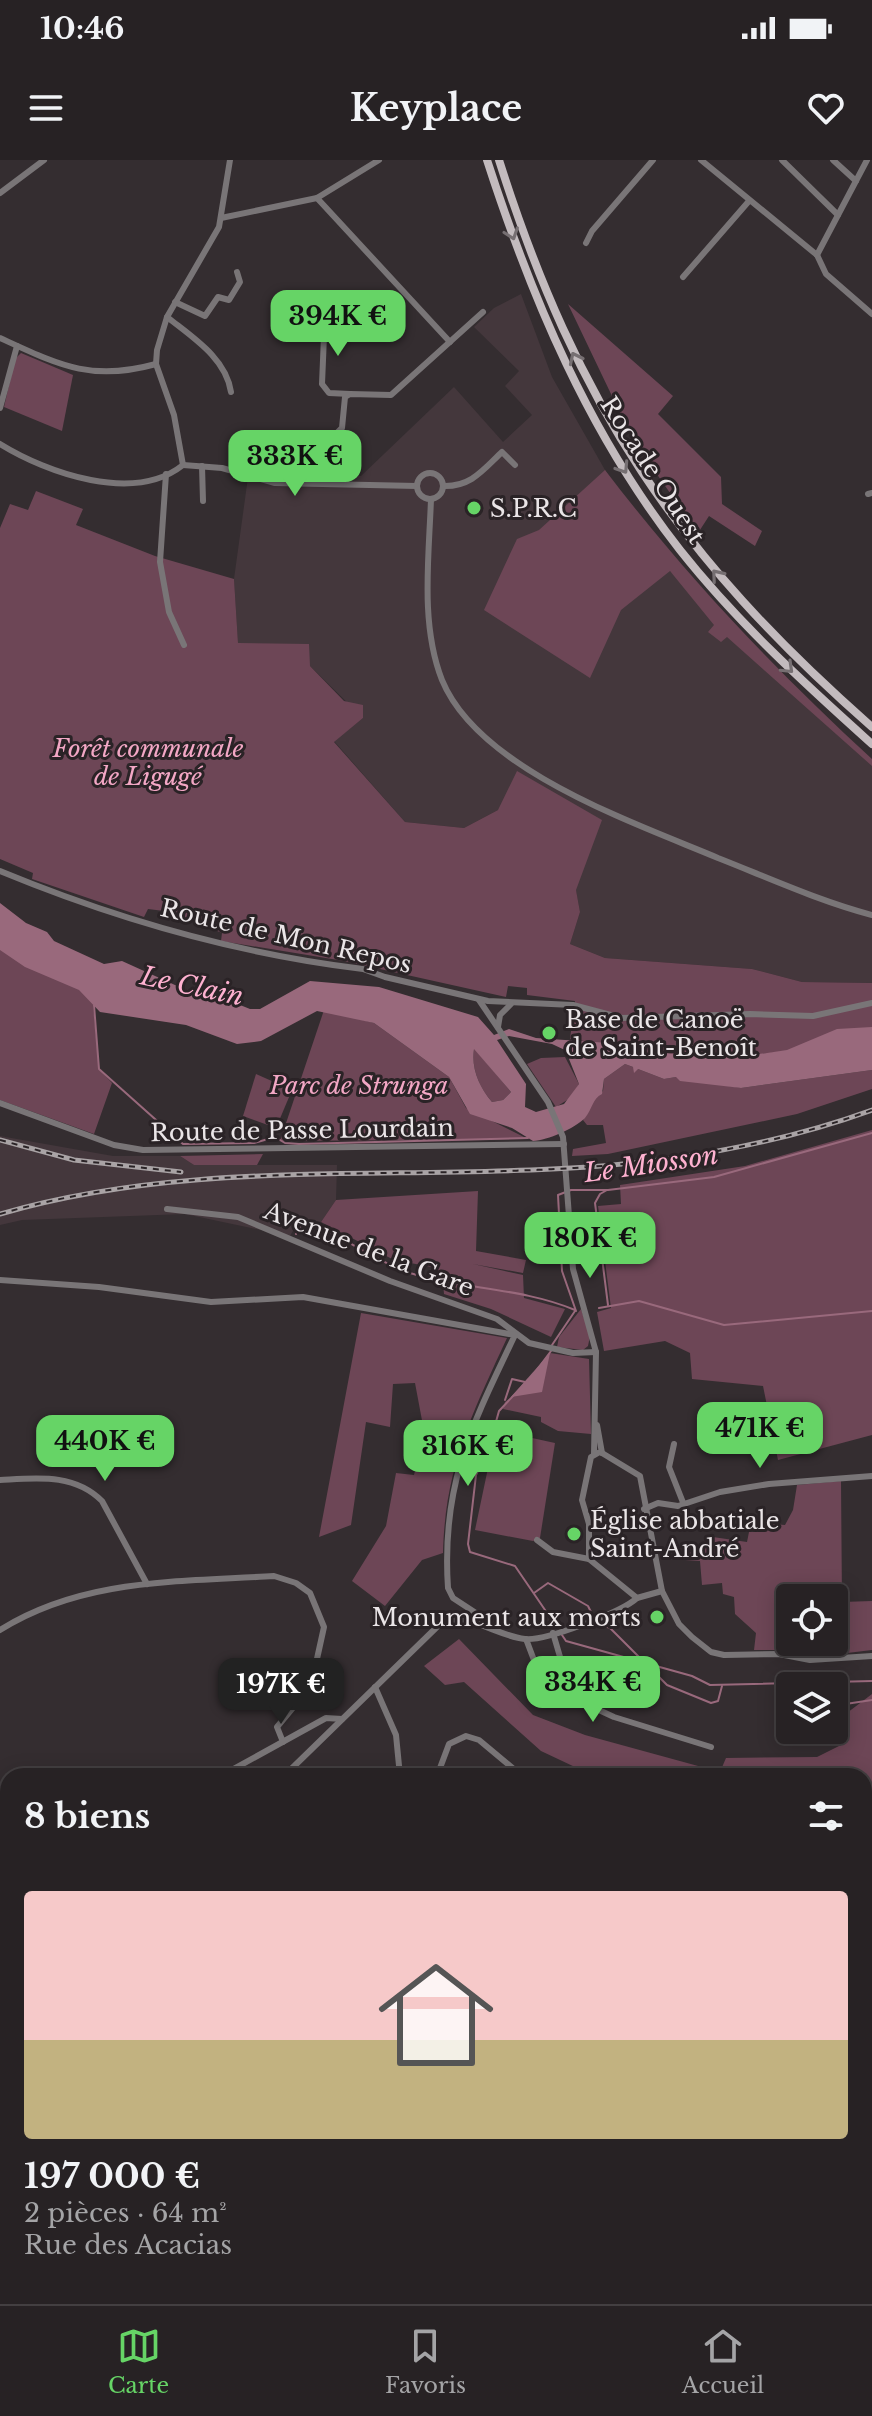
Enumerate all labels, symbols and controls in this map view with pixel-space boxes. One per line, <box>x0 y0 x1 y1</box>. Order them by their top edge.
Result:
text: 10:46 <box>40 10 124 47</box>
icon: menu <box>24 86 68 130</box>
text: Keyplace <box>350 86 522 131</box>
icon: heart <box>804 86 848 130</box>
one-way arrow <box>502 226 518 240</box>
pin: 394K € <box>273 290 403 358</box>
text: 394K € <box>289 300 387 332</box>
one-way arrow <box>569 351 585 366</box>
street label: Rocade Ouest <box>595 391 711 549</box>
pin: 333K € <box>230 430 360 498</box>
text: 333K € <box>246 440 344 472</box>
one-way arrow <box>613 460 628 474</box>
place label: S.P.R.C <box>490 494 577 523</box>
marker: S.P.R.C <box>465 499 483 517</box>
one-way arrow <box>712 569 727 584</box>
one-way arrow <box>779 659 794 673</box>
park label: Forêt communale de Ligugé <box>52 734 243 791</box>
street label: Route de Mon Repos <box>158 893 414 979</box>
water label: Le Clain <box>137 959 246 1013</box>
place label: Base de Canoë de Saint-Benoît <box>565 1005 757 1062</box>
marker: Base de Canoë de Saint-Benoît <box>540 1024 558 1042</box>
park label: Parc de Strunga <box>269 1071 448 1100</box>
street label: Route de Passe Lourdain <box>150 1113 454 1147</box>
water label: Le Miosson <box>581 1139 720 1189</box>
street label: Avenue de la Gare <box>259 1195 478 1302</box>
pin: 180K € <box>525 1212 655 1280</box>
text: 180K € <box>543 1222 637 1254</box>
pin: 471K € <box>695 1402 825 1470</box>
text: 471K € <box>715 1412 805 1444</box>
pin: 440K € <box>40 1415 170 1483</box>
pin: 316K € <box>403 1420 533 1488</box>
text: 440K € <box>54 1425 156 1457</box>
text: 316K € <box>422 1430 514 1462</box>
place label: Église abbatiale Saint-André <box>590 1506 779 1563</box>
marker: Église abbatiale Saint-André <box>565 1525 583 1543</box>
map controls <box>776 1584 848 1744</box>
button: locate <box>776 1584 848 1656</box>
place label: Monument aux morts <box>372 1603 641 1632</box>
marker: Monument aux morts <box>648 1608 666 1626</box>
pin: 334K € <box>528 1656 658 1724</box>
pin: 197K € <box>216 1658 346 1726</box>
text: 334K € <box>544 1666 642 1698</box>
text: 197K € <box>236 1668 326 1700</box>
button: layers <box>776 1672 848 1744</box>
icon: filters <box>804 1794 848 1838</box>
text: 8 biens <box>24 1795 150 1837</box>
icon: home <box>364 1943 508 2087</box>
text: 197 000 € <box>24 2155 200 2197</box>
text: 2 pièces · 64 m² <box>24 2197 227 2229</box>
text: Rue des Acacias <box>24 2229 232 2261</box>
tab: Carte <box>108 2324 169 2399</box>
tab: Favoris <box>385 2324 466 2399</box>
tab: Accueil <box>682 2324 764 2399</box>

